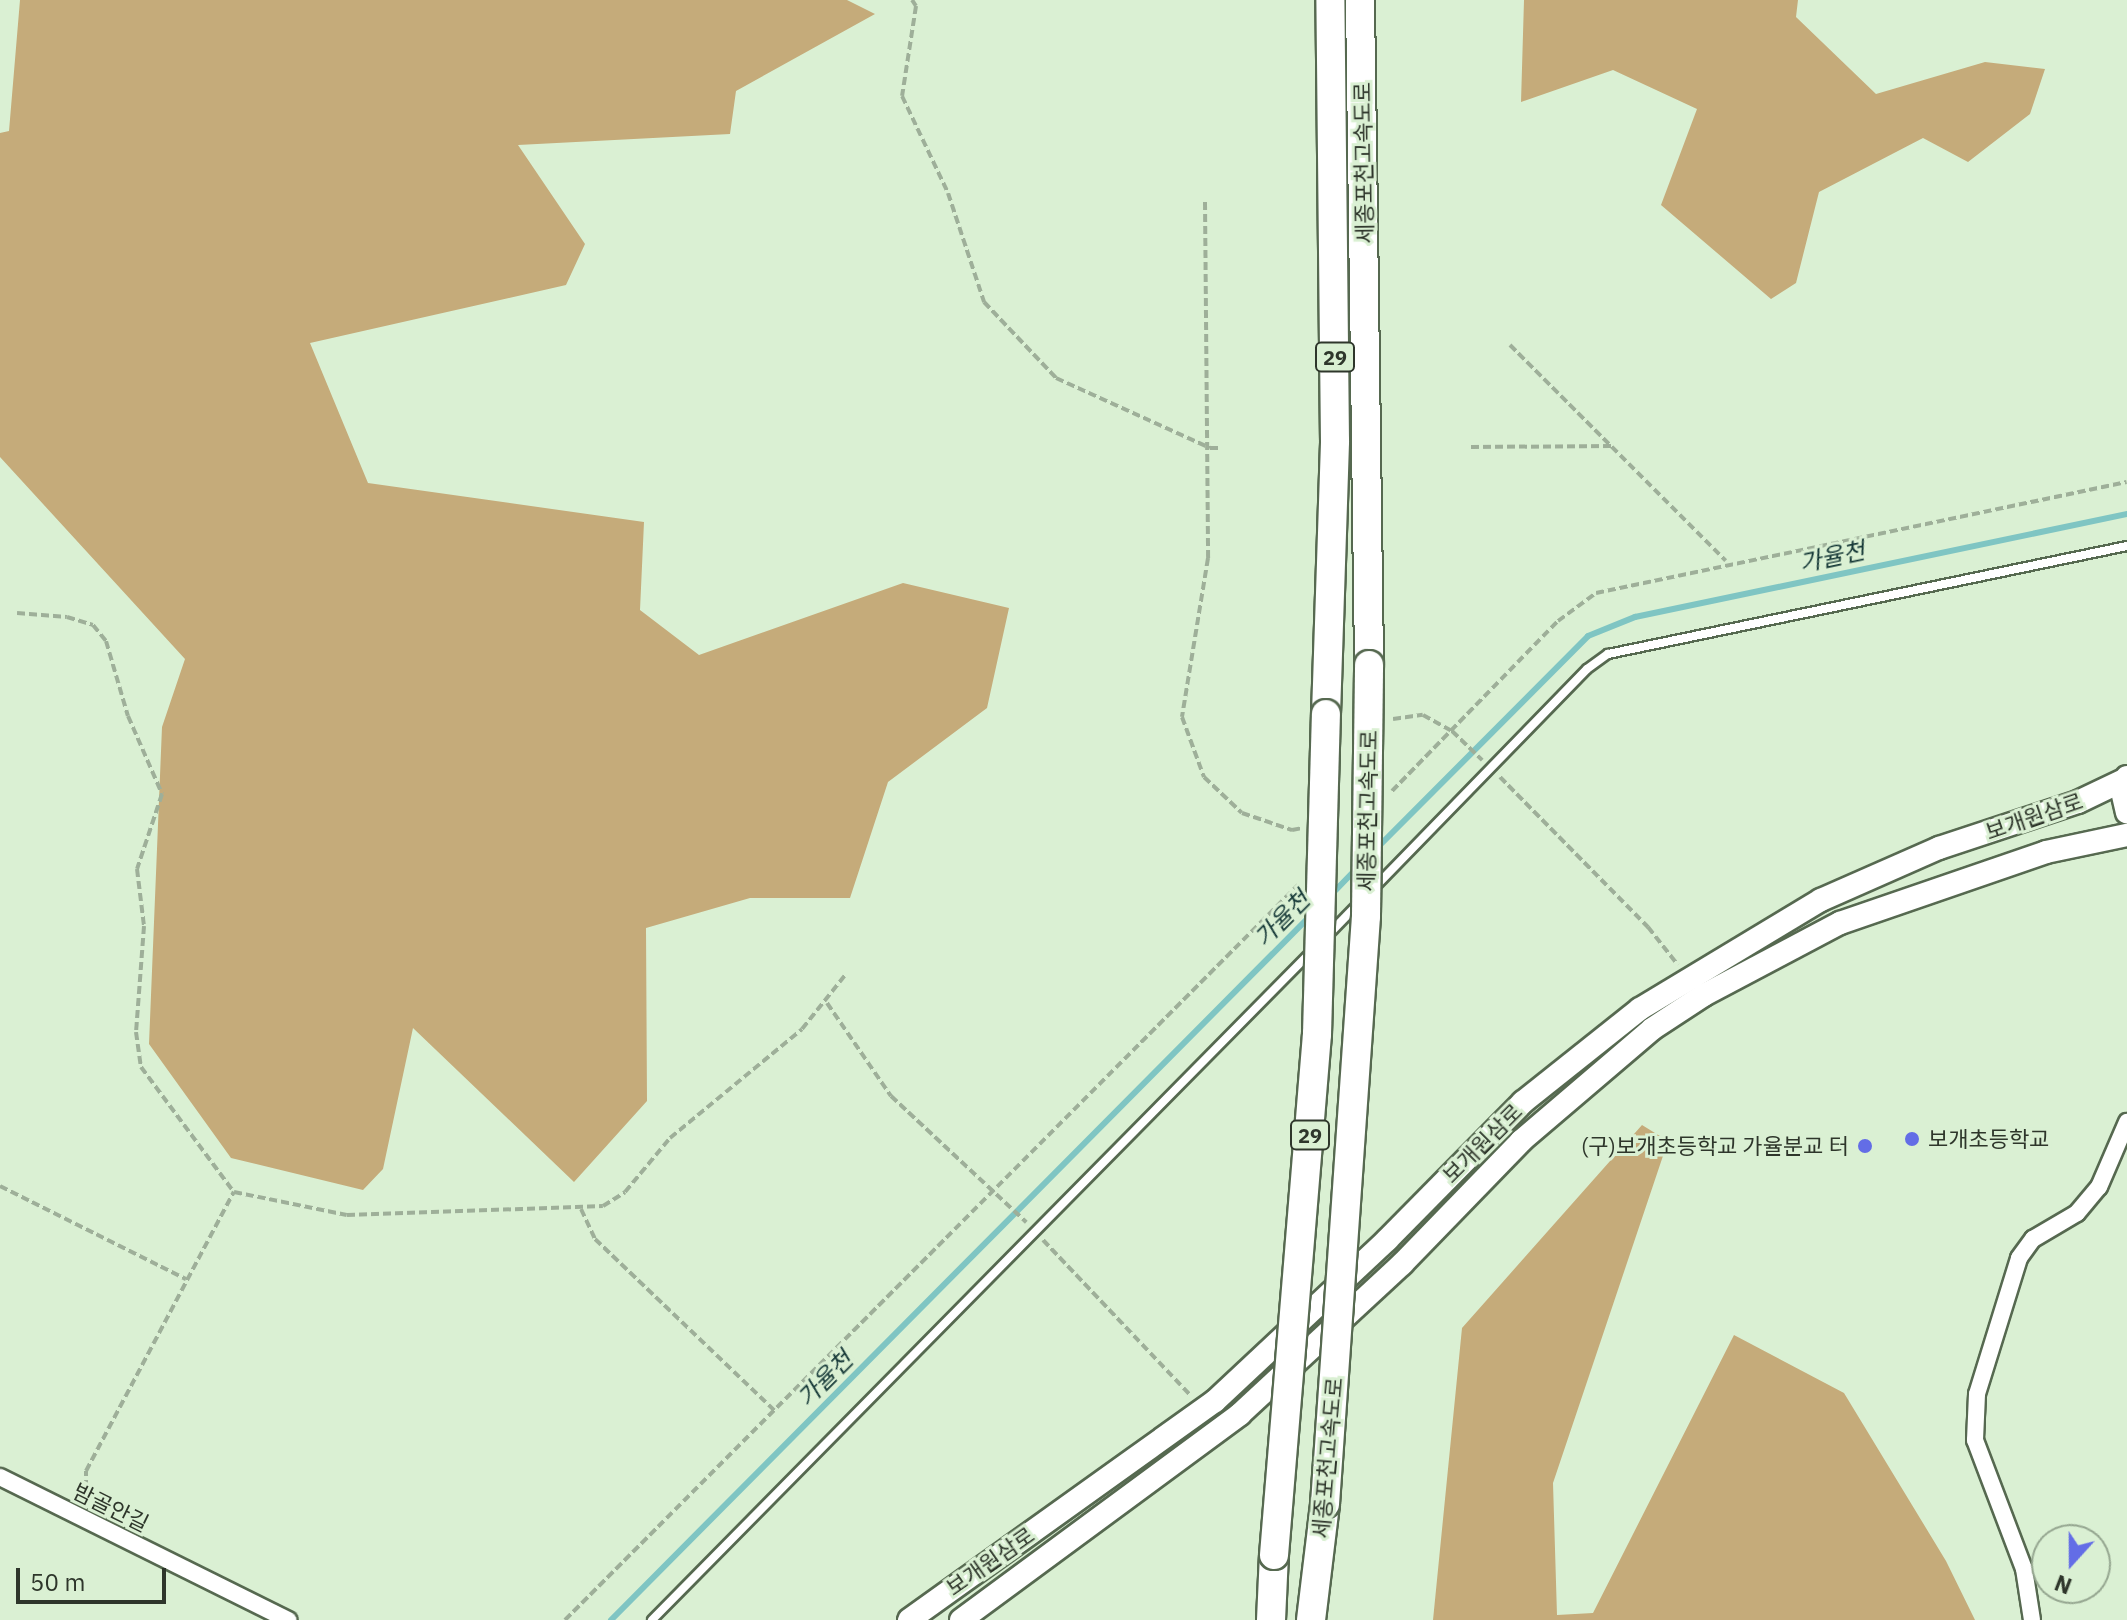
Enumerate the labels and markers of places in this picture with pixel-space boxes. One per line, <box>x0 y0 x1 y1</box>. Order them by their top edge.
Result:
place label: 보개초등학교 <box>1928 1126 2049 1152</box>
marker: 보개초등학교 <box>1903 1130 1921 1148</box>
place label: (구)보개초등학교 가율분교 터 <box>1581 1133 1849 1159</box>
marker: (구)보개초등학교 가율분교 터 <box>1856 1137 1874 1155</box>

